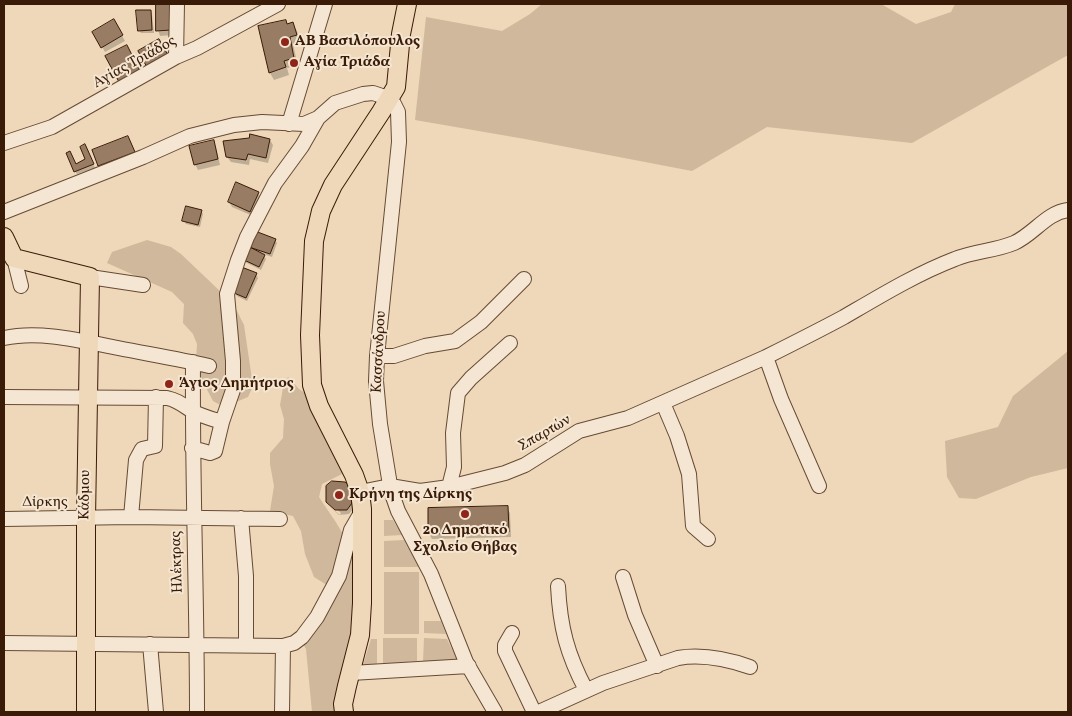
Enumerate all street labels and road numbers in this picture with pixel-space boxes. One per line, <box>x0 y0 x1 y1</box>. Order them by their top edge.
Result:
street label: Αγίας Τριάδος <box>90 33 180 93</box>
street label: Κασσάνδρου <box>369 310 391 394</box>
street label: Σπαρτών <box>516 412 574 456</box>
street label: Κάδμου <box>77 470 95 520</box>
street label: Δίρκης <box>22 494 68 512</box>
street label: Ηλέκτρας <box>168 531 188 593</box>

